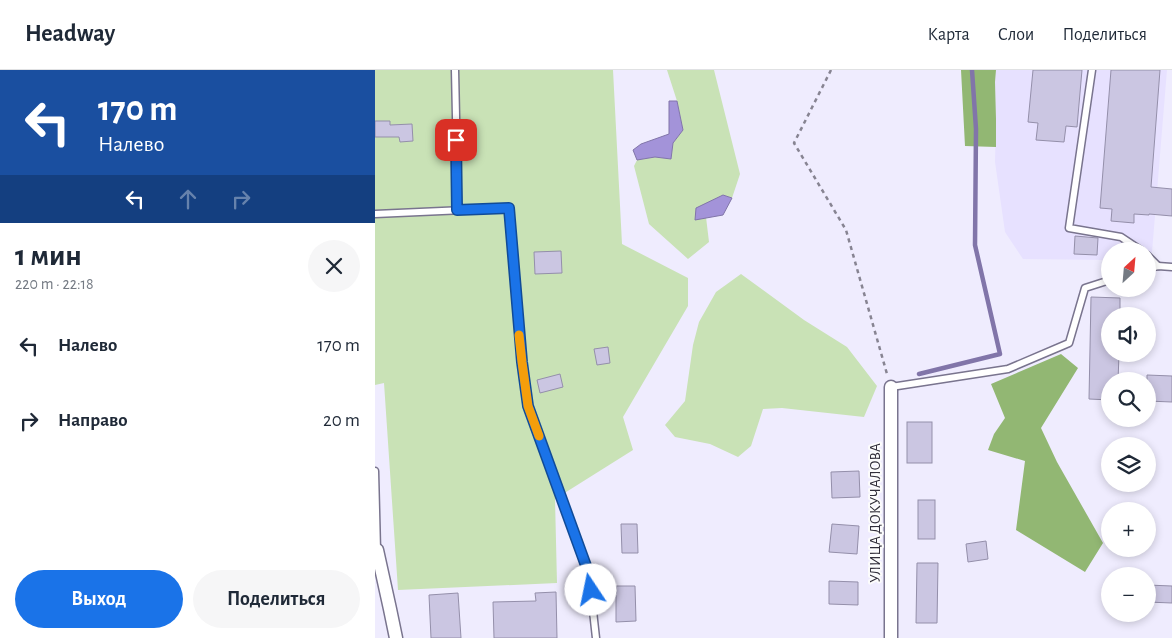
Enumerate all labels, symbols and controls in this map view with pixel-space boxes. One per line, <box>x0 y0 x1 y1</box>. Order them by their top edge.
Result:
text: Headway <box>25 22 115 46</box>
text: Карта <box>928 26 970 44</box>
text: Слои <box>998 26 1034 44</box>
text: Поделиться <box>1062 26 1147 44</box>
icon: left <box>15 90 80 155</box>
text: 170 m <box>98 92 178 127</box>
pin <box>435 119 477 161</box>
icon: arrive <box>442 126 470 154</box>
text: Налево <box>98 133 164 155</box>
icon: left <box>121 185 149 213</box>
icon: ahead <box>174 185 202 213</box>
icon: right <box>227 185 255 213</box>
button: close <box>308 240 360 292</box>
text: 1 мин <box>15 241 82 271</box>
north arrow <box>1101 242 1156 298</box>
map controls <box>1101 242 1156 622</box>
text: 220 m · 22:18 <box>15 276 94 292</box>
button: sound <box>1101 307 1156 362</box>
icon: left <box>15 332 43 360</box>
text: Налево <box>58 336 117 355</box>
text: 170 m <box>317 336 360 355</box>
button: search <box>1101 372 1156 427</box>
icon: right <box>15 407 43 435</box>
text: Направо <box>58 411 128 430</box>
text: 20 m <box>323 411 360 430</box>
button: layers <box>1101 437 1156 492</box>
street label: УЛИЦА ДОКУЧАЛОВА <box>868 443 883 583</box>
button: + <box>1101 502 1156 557</box>
position arrow <box>564 563 616 615</box>
button: − <box>1101 567 1156 622</box>
button: Выход <box>15 570 183 628</box>
button: Поделиться <box>193 570 360 628</box>

